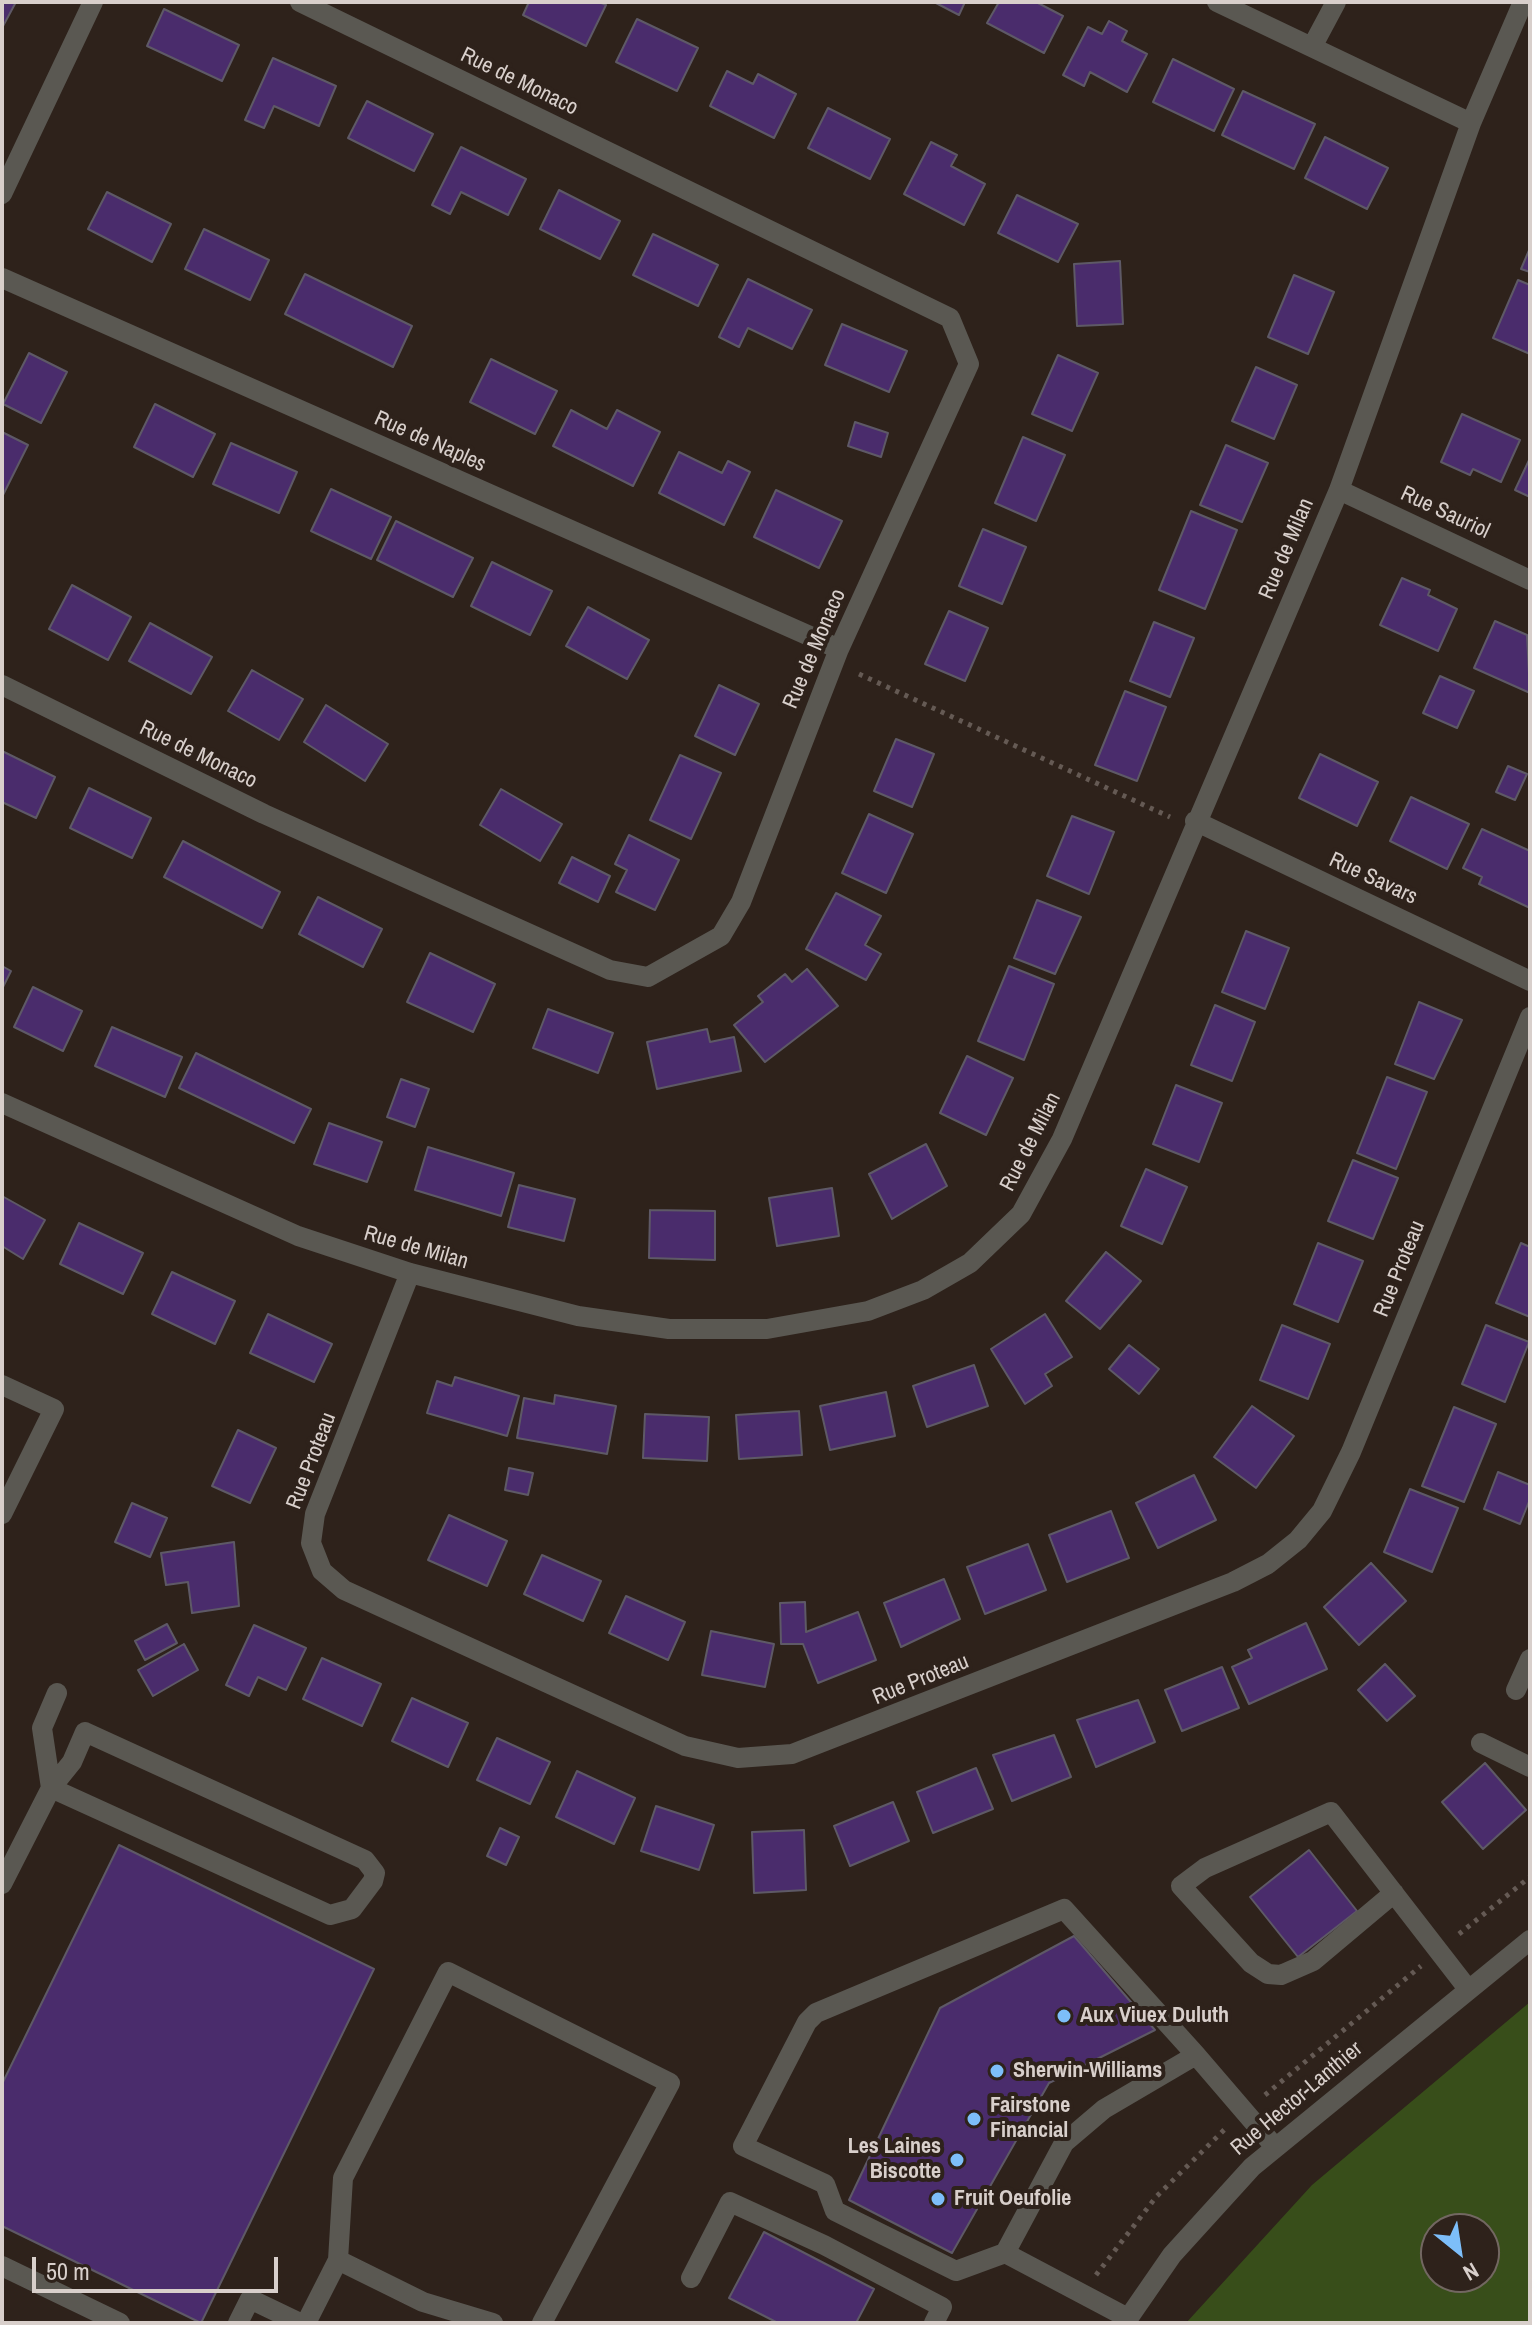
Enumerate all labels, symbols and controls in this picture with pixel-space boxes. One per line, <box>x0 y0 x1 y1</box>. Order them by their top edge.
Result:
street label: Rue de Monaco <box>456 42 582 122</box>
street label: Rue de Naples <box>370 406 490 478</box>
street label: Rue Sauriol <box>1396 481 1494 545</box>
street label: Rue de Milan <box>1254 494 1320 604</box>
street label: Rue de Monaco <box>778 585 852 713</box>
street label: Rue de Monaco <box>135 715 261 795</box>
street label: Rue Savars <box>1325 847 1421 911</box>
street label: Rue de Milan <box>995 1088 1067 1196</box>
street label: Rue Proteau <box>1369 1217 1431 1321</box>
street label: Rue de Milan <box>361 1221 471 1275</box>
street label: Rue Proteau <box>282 1409 342 1513</box>
street label: Rue Proteau <box>869 1649 973 1711</box>
place label: Aux Viuex Duluth <box>1080 2003 1229 2029</box>
marker: Aux Viuex Duluth <box>1055 2007 1073 2025</box>
street label: Rue Hector-Lanthier <box>1226 2036 1368 2162</box>
place label: Sherwin-Williams <box>1013 2058 1162 2084</box>
marker: Sherwin-Williams <box>988 2062 1006 2080</box>
place label: Fairstone Financial <box>990 2093 1070 2144</box>
marker: Fairstone Financial <box>965 2110 983 2128</box>
place label: Les Laines Biscotte <box>848 2134 941 2186</box>
marker: Les Laines Biscotte <box>948 2151 966 2169</box>
place label: Fruit Oeufolie <box>954 2186 1071 2212</box>
marker: Fruit Oeufolie <box>929 2190 947 2208</box>
north arrow <box>1420 2213 1500 2293</box>
scale bar <box>36 2241 282 2291</box>
text: 50 m <box>46 2255 90 2287</box>
text: N <box>1458 2256 1484 2288</box>

